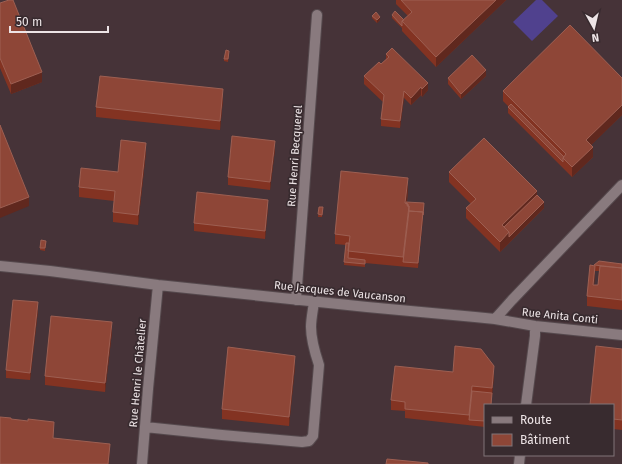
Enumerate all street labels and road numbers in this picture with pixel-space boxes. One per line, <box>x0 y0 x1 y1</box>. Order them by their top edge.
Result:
street label: Rue Henri Becquerel <box>285 105 305 207</box>
street label: Rue Jacques de Vaucanson <box>273 279 407 305</box>
street label: Rue Anita Conti <box>521 306 599 326</box>
street label: Rue Henri le Châtelier <box>127 317 149 428</box>

